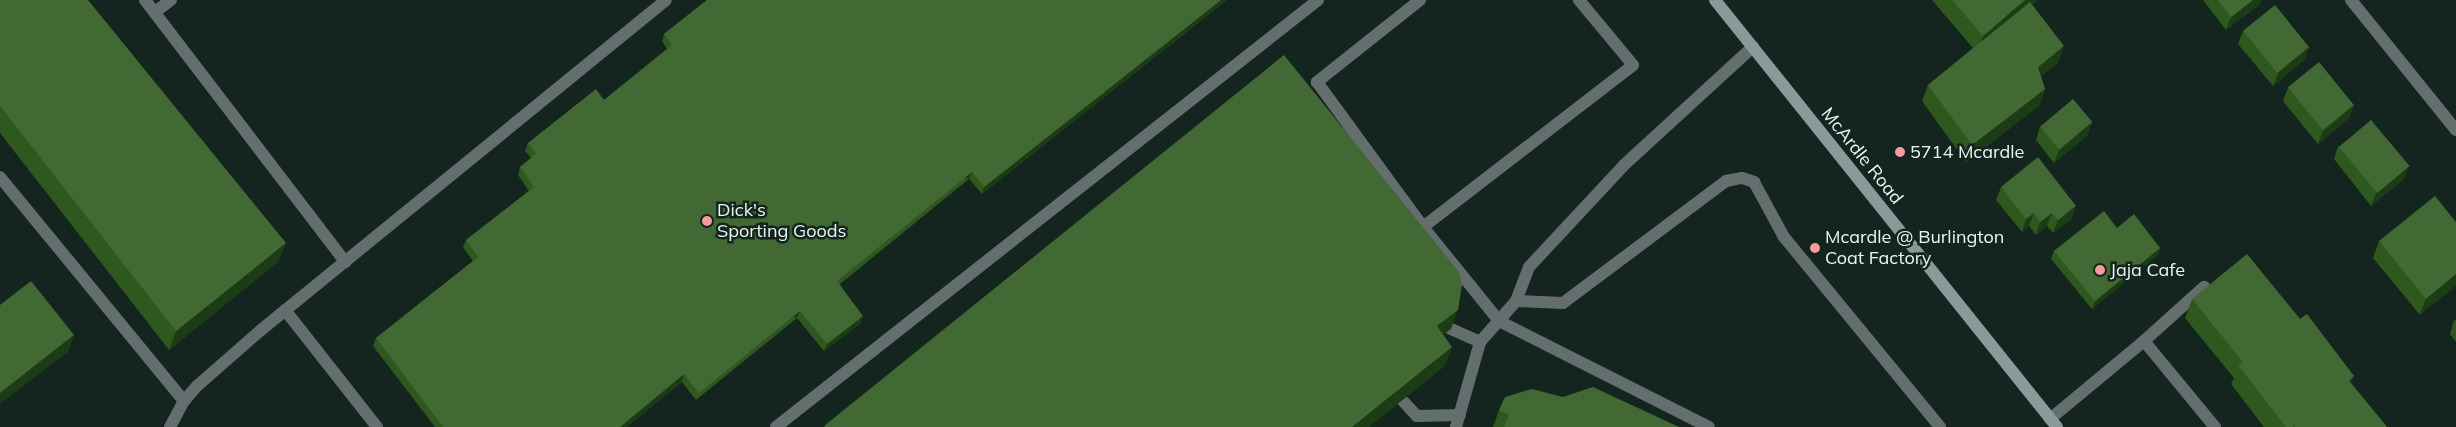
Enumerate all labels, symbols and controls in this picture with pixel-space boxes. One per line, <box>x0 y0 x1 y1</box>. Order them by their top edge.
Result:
street label: McArdle Road <box>1817 103 1907 209</box>
place label: 5714 Mcardle <box>1910 141 2024 163</box>
marker: 5714 Mcardle <box>1894 146 1906 158</box>
place label: Dick's Sporting Goods <box>717 200 846 242</box>
marker: Dick's Sporting Goods <box>701 215 713 227</box>
place label: Mcardle @ Burlington Coat Factory <box>1825 227 2004 270</box>
marker: Mcardle @ Burlington Coat Factory <box>1809 242 1821 254</box>
place label: Jaja Cafe <box>2110 259 2185 281</box>
marker: Jaja Cafe <box>2094 264 2106 276</box>

